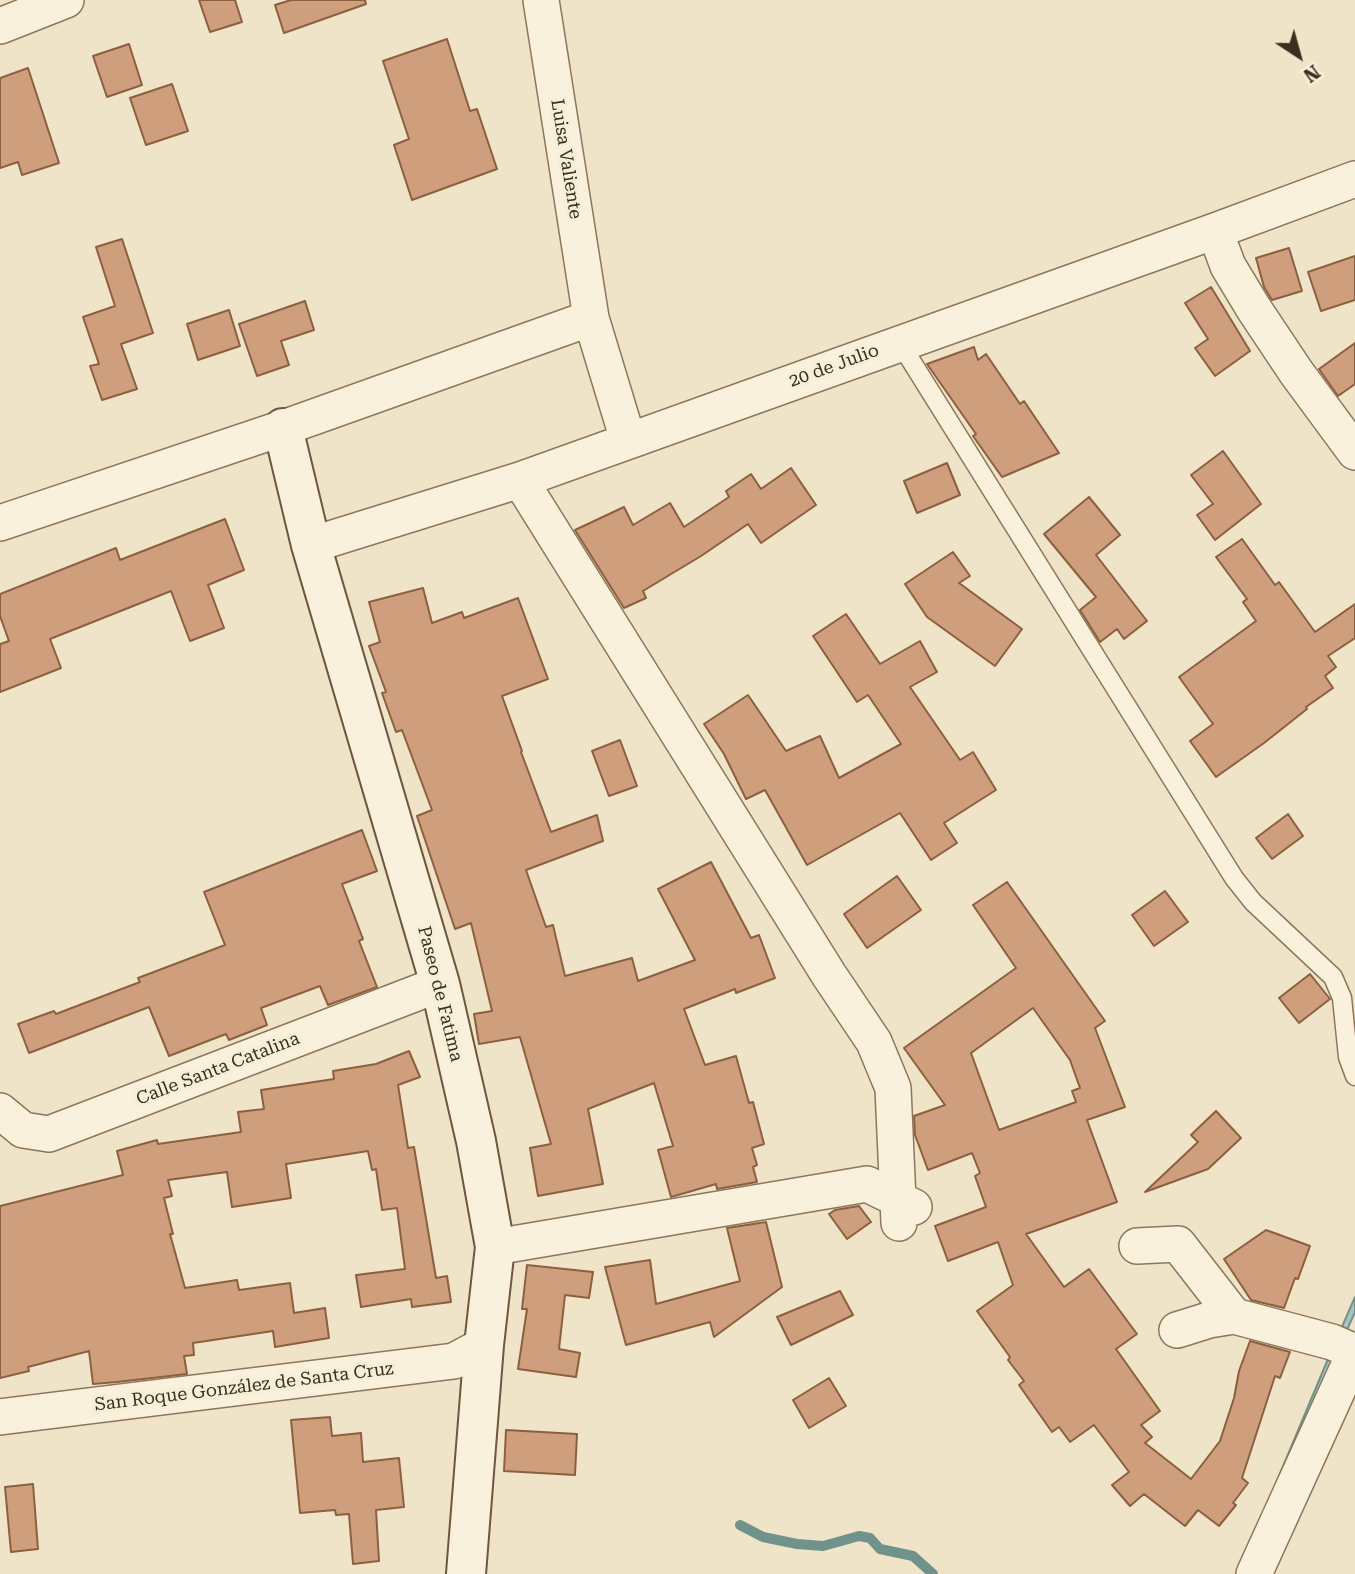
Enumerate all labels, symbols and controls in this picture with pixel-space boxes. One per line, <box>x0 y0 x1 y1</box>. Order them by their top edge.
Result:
north arrow <box>1264 21 1334 91</box>
text: N <box>1299 60 1324 87</box>
street label: Luisa Valiente <box>546 97 586 221</box>
street label: 20 de Julio <box>786 340 882 392</box>
street label: Paseo de Fatima <box>413 924 467 1064</box>
street label: Calle Santa Catalina <box>133 1028 303 1110</box>
street label: San Roque González de Santa Cruz <box>93 1358 395 1416</box>

